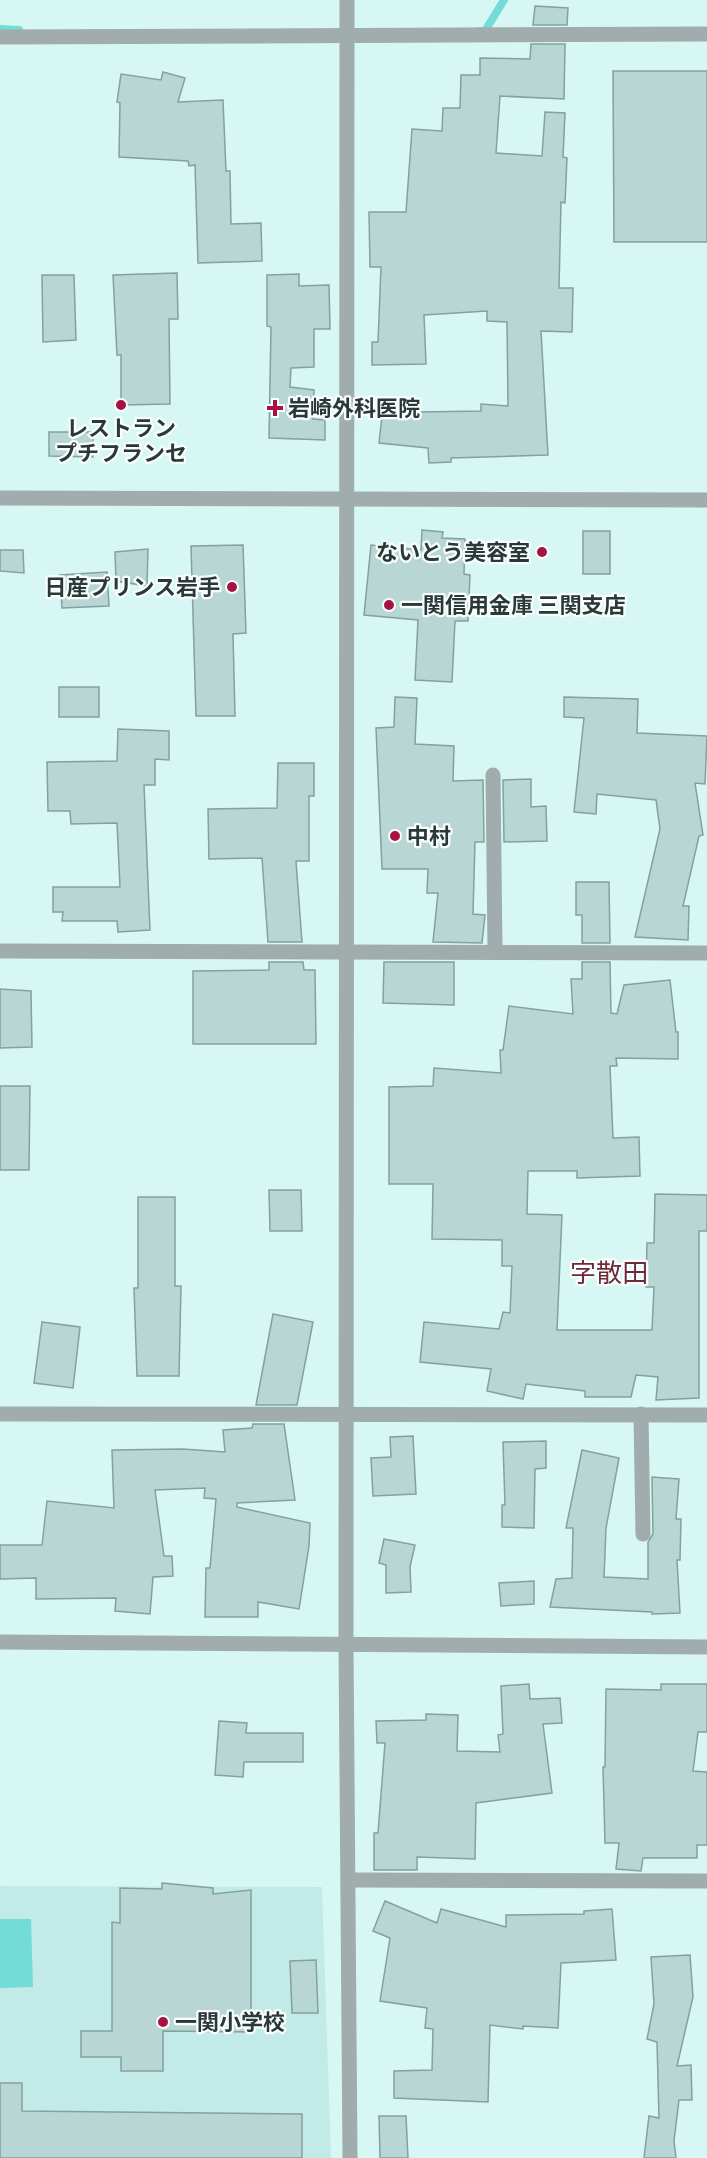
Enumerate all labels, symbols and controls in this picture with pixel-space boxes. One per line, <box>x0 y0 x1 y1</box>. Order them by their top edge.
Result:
place label: 岩崎外科医院 <box>288 391 420 425</box>
marker: レストラン プチフランセ <box>114 398 128 412</box>
marker: 岩崎外科医院 <box>266 399 284 417</box>
place label: レストラン プチフランセ <box>55 411 187 470</box>
place label: ないとう美容室 <box>376 535 530 569</box>
marker: ないとう美容室 <box>535 545 549 559</box>
place label: 日産プリンス岩手 <box>44 570 220 604</box>
marker: 日産プリンス岩手 <box>225 580 239 594</box>
place label: 一関信用金庫 三関支店 <box>401 588 626 622</box>
marker: 一関信用金庫 三関支店 <box>382 598 396 612</box>
place label: 中村 <box>407 819 451 853</box>
marker: 中村 <box>388 829 402 843</box>
district label: 字散田 <box>570 1253 648 1292</box>
place label: 一関小学校 <box>175 2005 285 2039</box>
marker: 一関小学校 <box>156 2015 170 2029</box>

